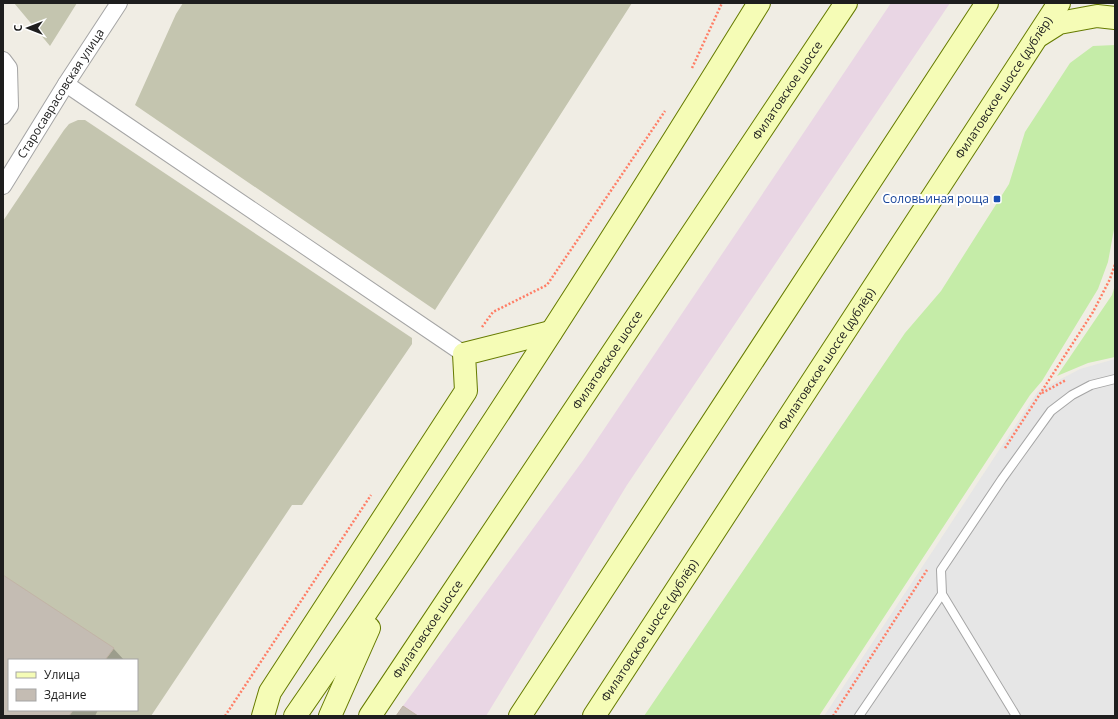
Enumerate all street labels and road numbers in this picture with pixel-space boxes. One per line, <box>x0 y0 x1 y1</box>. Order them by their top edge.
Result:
street label: Филатовское шоссе (дублёр) <box>951 13 1056 162</box>
street label: Старосаврасовская улица <box>15 26 107 162</box>
street label: Филатовское шоссе <box>748 37 826 143</box>
street label: Филатовское шоссе (дублёр) <box>774 284 879 433</box>
street label: Филатовское шоссе <box>568 307 647 413</box>
street label: Филатовское шоссе (дублёр) <box>597 555 702 705</box>
street label: Филатовское шоссе <box>388 576 467 682</box>

